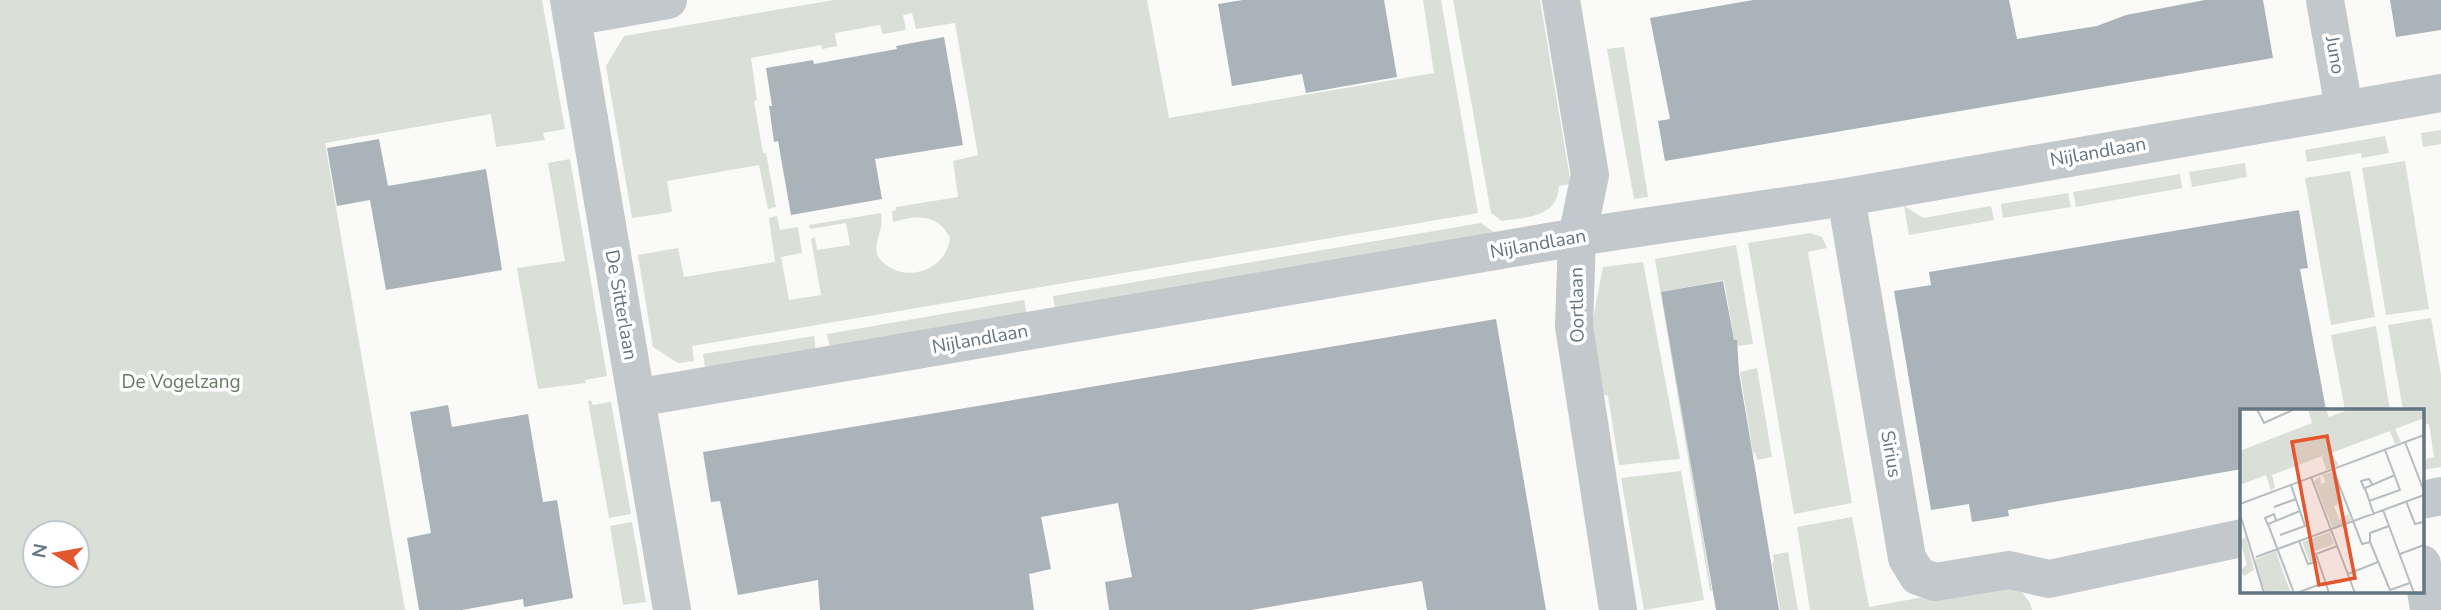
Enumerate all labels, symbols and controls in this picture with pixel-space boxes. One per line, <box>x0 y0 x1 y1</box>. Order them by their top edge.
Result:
street label: Juno <box>2319 33 2351 76</box>
street label: Nijlandlaan <box>2048 131 2148 173</box>
street label: Nijlandlaan <box>1488 223 1588 265</box>
street label: De Sitterlaan <box>599 248 643 362</box>
street label: Oortlaan <box>1563 267 1591 343</box>
street label: Nijlandlaan <box>930 318 1030 360</box>
park label: De Vogelzang <box>121 369 241 395</box>
inset map <box>2240 409 2424 592</box>
street label: Sirius <box>1874 429 1908 479</box>
north arrow <box>21 519 91 589</box>
text: N <box>26 541 54 560</box>

